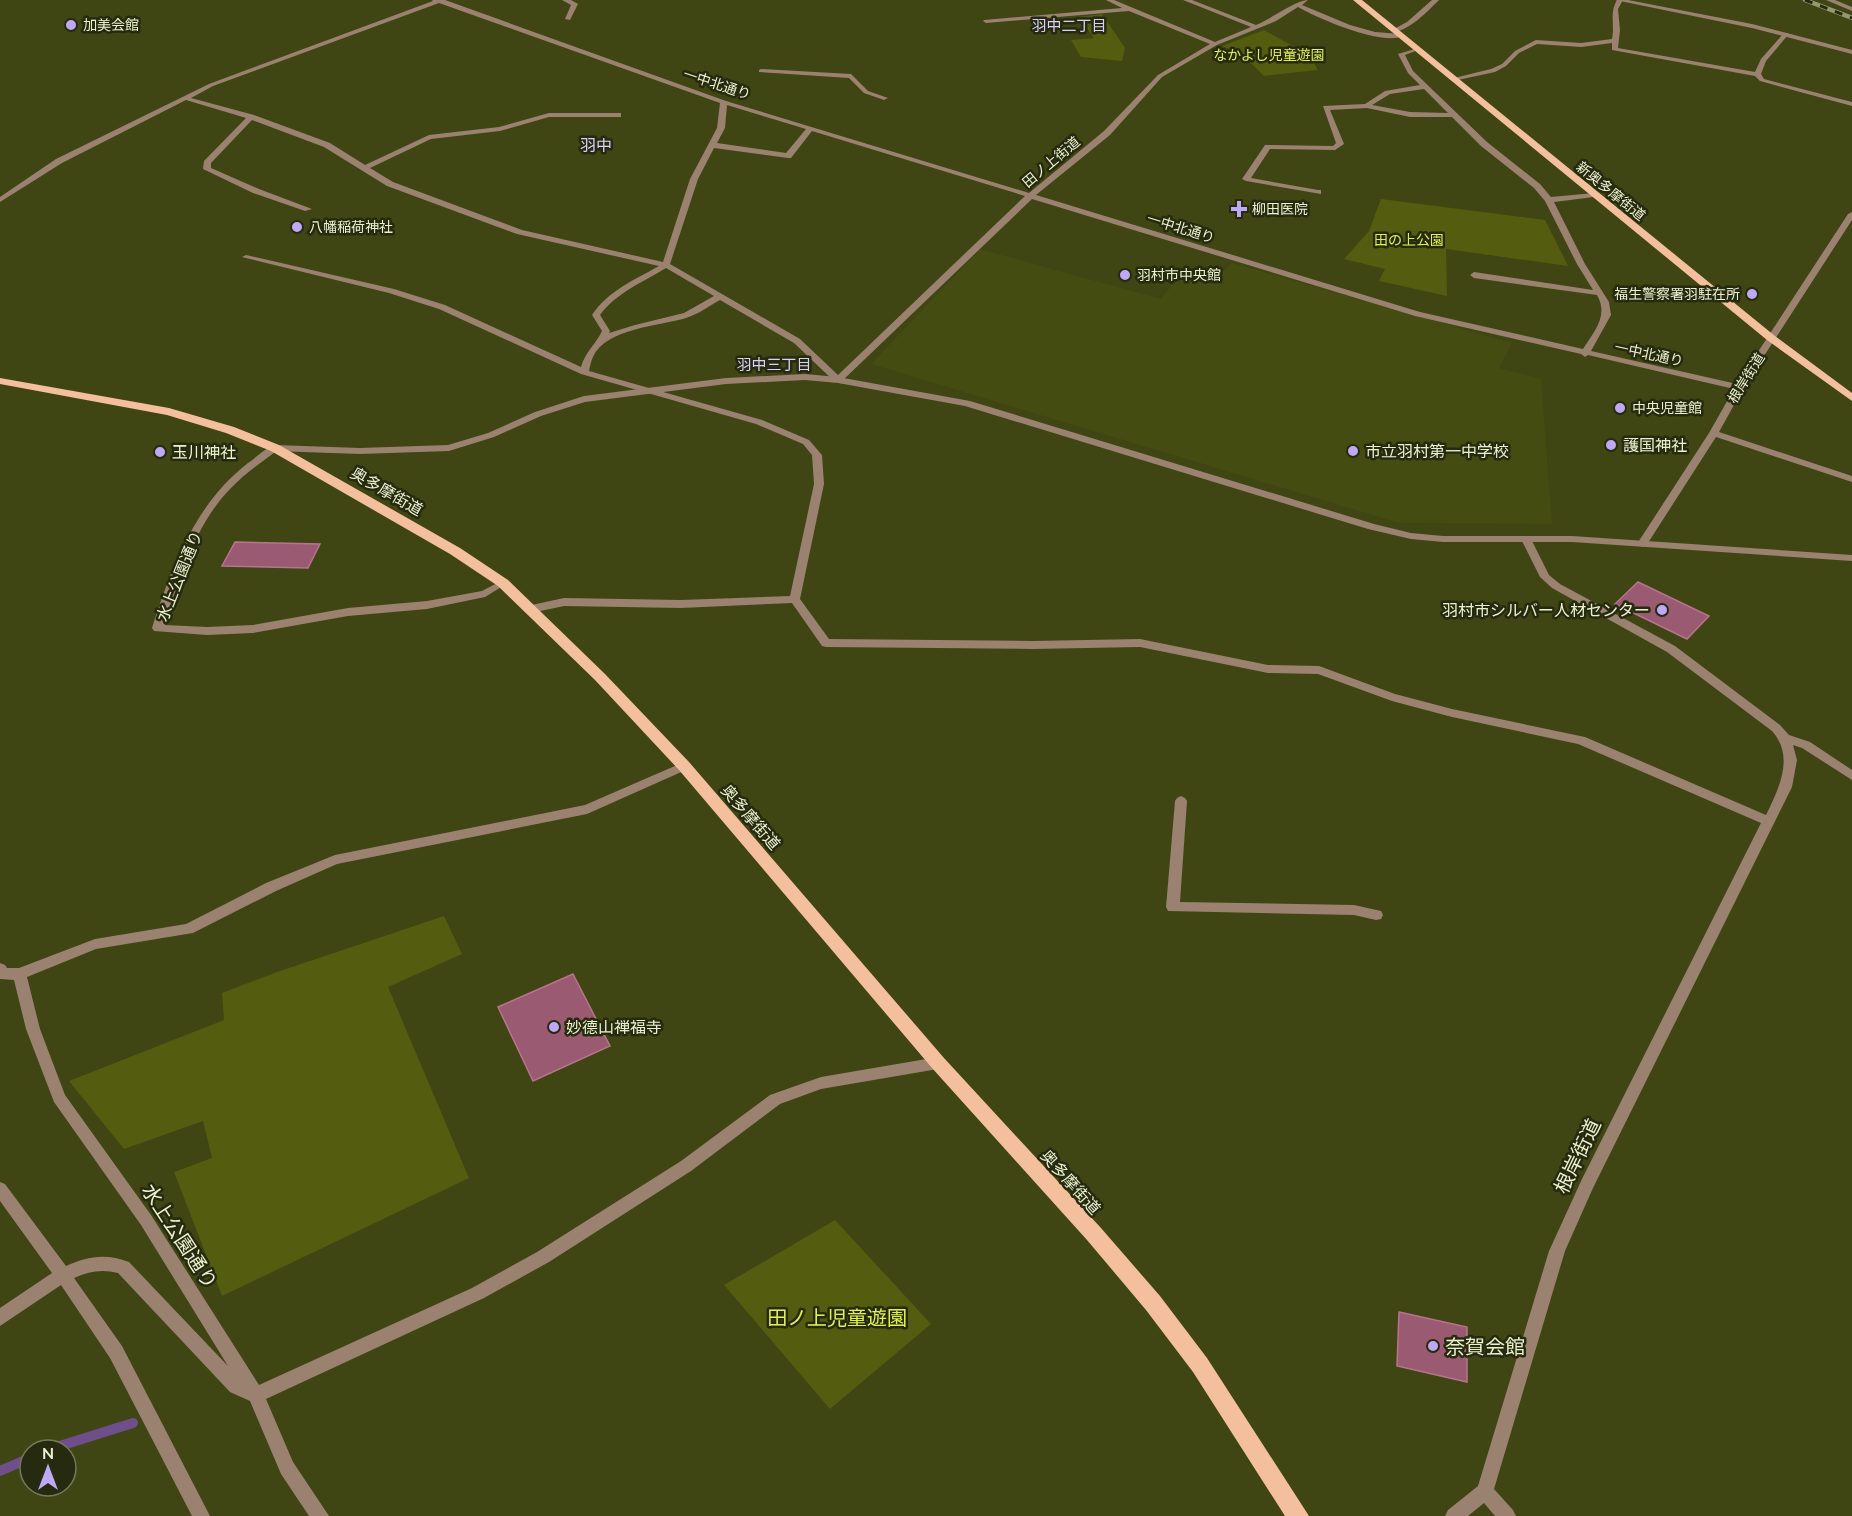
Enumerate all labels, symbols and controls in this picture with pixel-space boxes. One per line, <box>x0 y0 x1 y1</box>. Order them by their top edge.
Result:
place label: 加美会館 <box>83 16 139 34</box>
district label: 羽中二丁目 <box>1031 16 1107 35</box>
marker: 加美会館 <box>64 18 78 32</box>
park label: なかよし児童遊園 <box>1213 46 1325 64</box>
street label: 一中北通り <box>681 65 753 103</box>
street label: 田ノ上街道 <box>1018 133 1084 191</box>
district label: 羽中 <box>580 135 612 155</box>
street label: 新奥多摩街道 <box>1573 158 1649 224</box>
marker: 柳田医院 <box>1230 200 1248 218</box>
place label: 柳田医院 <box>1252 200 1308 218</box>
street label: 一中北通り <box>1145 209 1217 247</box>
place label: 八幡稲荷神社 <box>309 218 393 236</box>
marker: 八幡稲荷神社 <box>290 220 304 234</box>
park label: 田の上公園 <box>1374 231 1444 249</box>
place label: 羽村市中央館 <box>1137 266 1221 284</box>
marker: 羽村市中央館 <box>1118 268 1132 282</box>
place label: 福生警察署羽駐在所 <box>1614 285 1740 303</box>
marker: 福生警察署羽駐在所 <box>1745 287 1759 301</box>
street label: 一中北通り <box>1613 338 1685 370</box>
street label: 根岸街道 <box>1724 349 1768 407</box>
district label: 羽中三丁目 <box>736 355 812 374</box>
place label: 中央児童館 <box>1632 399 1702 417</box>
marker: 中央児童館 <box>1613 401 1627 415</box>
place label: 護国神社 <box>1623 435 1687 455</box>
marker: 護国神社 <box>1604 438 1618 452</box>
place label: 市立羽村第一中学校 <box>1365 441 1509 461</box>
place label: 玉川神社 <box>172 442 236 462</box>
marker: 市立羽村第一中学校 <box>1346 444 1360 458</box>
marker: 玉川神社 <box>153 445 167 459</box>
street label: 奥多摩街道 <box>347 462 427 520</box>
street label: 水上公園通り <box>152 528 206 624</box>
place label: 羽村市シルバー人材センター <box>1442 600 1650 620</box>
marker: 羽村市シルバー人材センター <box>1655 603 1669 617</box>
street label: 奥多摩街道 <box>717 780 785 854</box>
place label: 妙德山禅福寺 <box>566 1017 662 1037</box>
marker: 妙德山禅福寺 <box>547 1020 561 1034</box>
street label: 根岸街道 <box>1548 1115 1606 1197</box>
street label: 奥多摩街道 <box>1037 1146 1105 1218</box>
street label: 水上公園通り <box>137 1179 223 1293</box>
park label: 田ノ上児童遊園 <box>767 1305 907 1330</box>
place label: 奈賀会館 <box>1445 1334 1525 1359</box>
marker: 奈賀会館 <box>1426 1339 1440 1353</box>
north arrow <box>18 1438 78 1498</box>
text: N <box>42 1443 54 1463</box>

